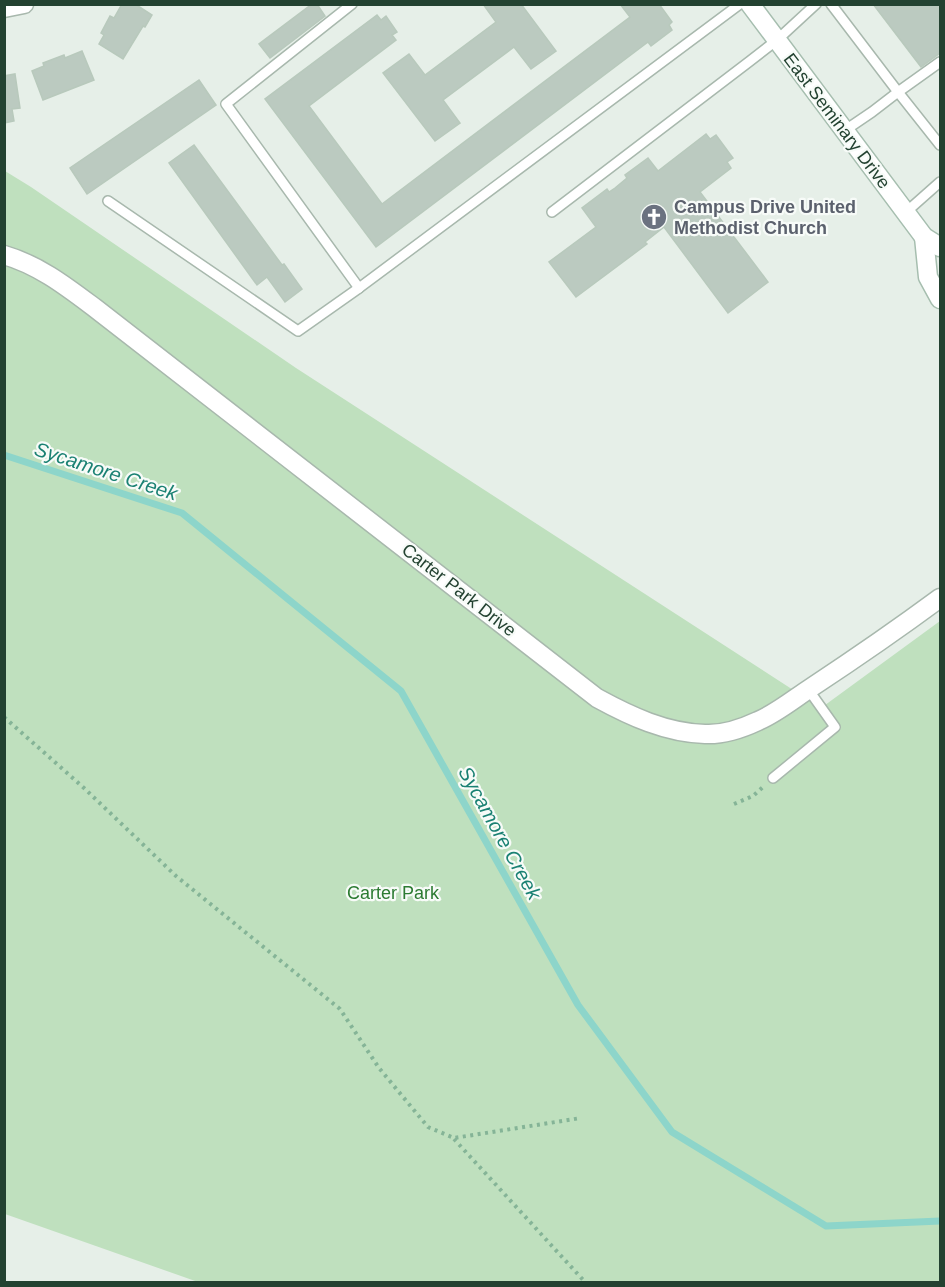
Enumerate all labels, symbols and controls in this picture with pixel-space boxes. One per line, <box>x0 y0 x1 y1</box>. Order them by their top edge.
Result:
street label: East Seminary Drive <box>780 49 894 193</box>
place label: Campus Drive United Methodist Church <box>674 197 856 238</box>
church icon: Campus Drive United Methodist Church <box>639 202 669 232</box>
water label: Sycamore Creek <box>32 438 181 505</box>
street label: Carter Park Drive <box>398 539 520 641</box>
water label: Sycamore Creek <box>454 763 546 904</box>
park label: Carter Park <box>347 883 440 903</box>

